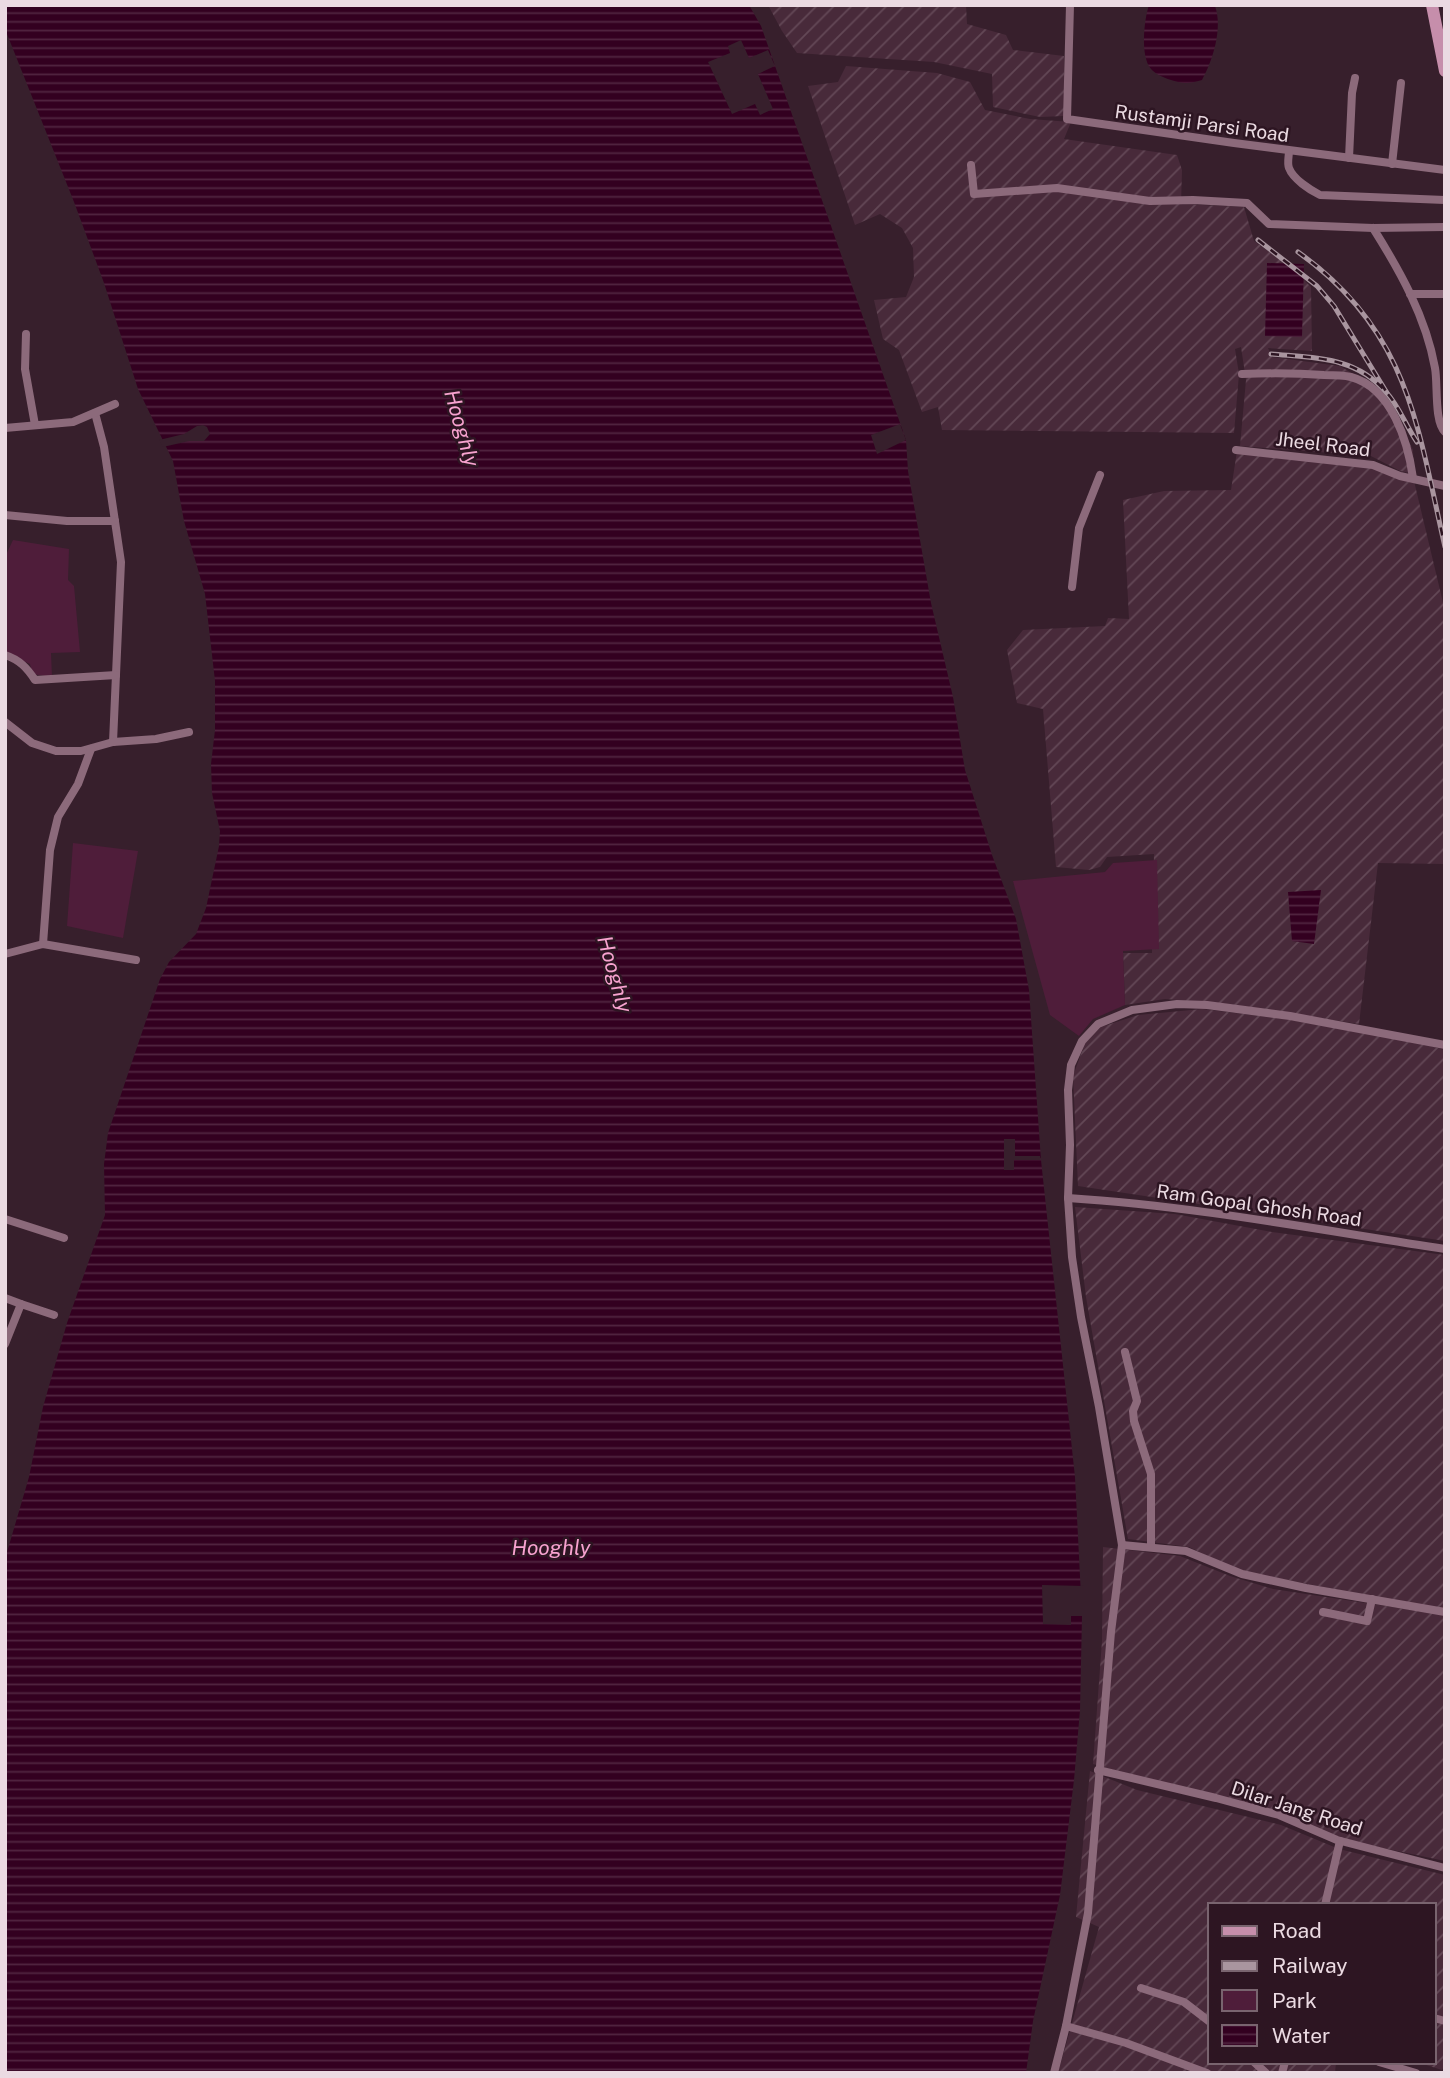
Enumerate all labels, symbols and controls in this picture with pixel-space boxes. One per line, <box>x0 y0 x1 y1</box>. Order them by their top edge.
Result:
street label: Rustamji Parsi Road <box>1114 100 1290 146</box>
water label: Hooghly <box>439 387 485 470</box>
street label: Jheel Road <box>1274 427 1372 461</box>
water label: Hooghly <box>592 933 638 1016</box>
street label: Ram Gopal Ghosh Road <box>1155 1180 1363 1230</box>
water label: Hooghly <box>512 1535 591 1560</box>
street label: Dilar Jang Road <box>1229 1776 1365 1840</box>
legend <box>1208 1903 1436 2064</box>
text: Road <box>1272 1918 1322 1943</box>
text: Railway <box>1272 1953 1348 1978</box>
text: Park <box>1272 1988 1317 2013</box>
text: Water <box>1272 2023 1330 2048</box>

